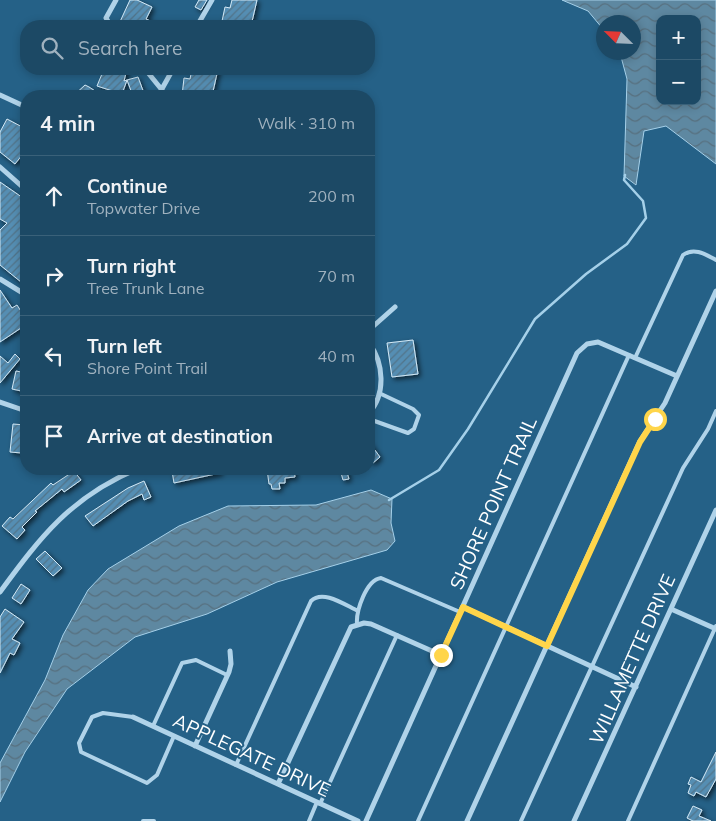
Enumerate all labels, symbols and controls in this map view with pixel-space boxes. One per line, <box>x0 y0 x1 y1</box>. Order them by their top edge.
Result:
north arrow <box>596 15 641 60</box>
map controls <box>656 15 701 105</box>
button: + <box>656 15 701 60</box>
search box <box>20 20 375 75</box>
icon: search <box>38 34 66 62</box>
text: Search here <box>78 36 182 60</box>
button: − <box>656 60 701 105</box>
text: 4 min <box>40 110 95 136</box>
text: Walk · 310 m <box>257 113 355 133</box>
text: Continue <box>87 174 167 198</box>
icon: ahead <box>40 182 68 210</box>
text: 200 m <box>308 186 355 206</box>
text: Topwater Drive <box>87 198 200 218</box>
text: Turn right <box>87 254 176 278</box>
icon: right <box>40 262 68 290</box>
text: 70 m <box>318 266 355 286</box>
text: Tree Trunk Lane <box>87 278 204 298</box>
text: Turn left <box>87 334 162 358</box>
icon: left <box>40 342 68 370</box>
text: 40 m <box>318 346 355 366</box>
text: Shore Point Trail <box>87 358 208 378</box>
route start <box>644 408 667 431</box>
street label: SHORE POINT TRAIL <box>444 412 542 593</box>
icon: arrive <box>40 422 68 450</box>
text: Arrive at destination <box>87 424 273 448</box>
street label: WILLAMETTE DRIVE <box>584 570 680 748</box>
route end <box>430 644 453 667</box>
street label: APPLEGATE DRIVE <box>169 708 335 802</box>

